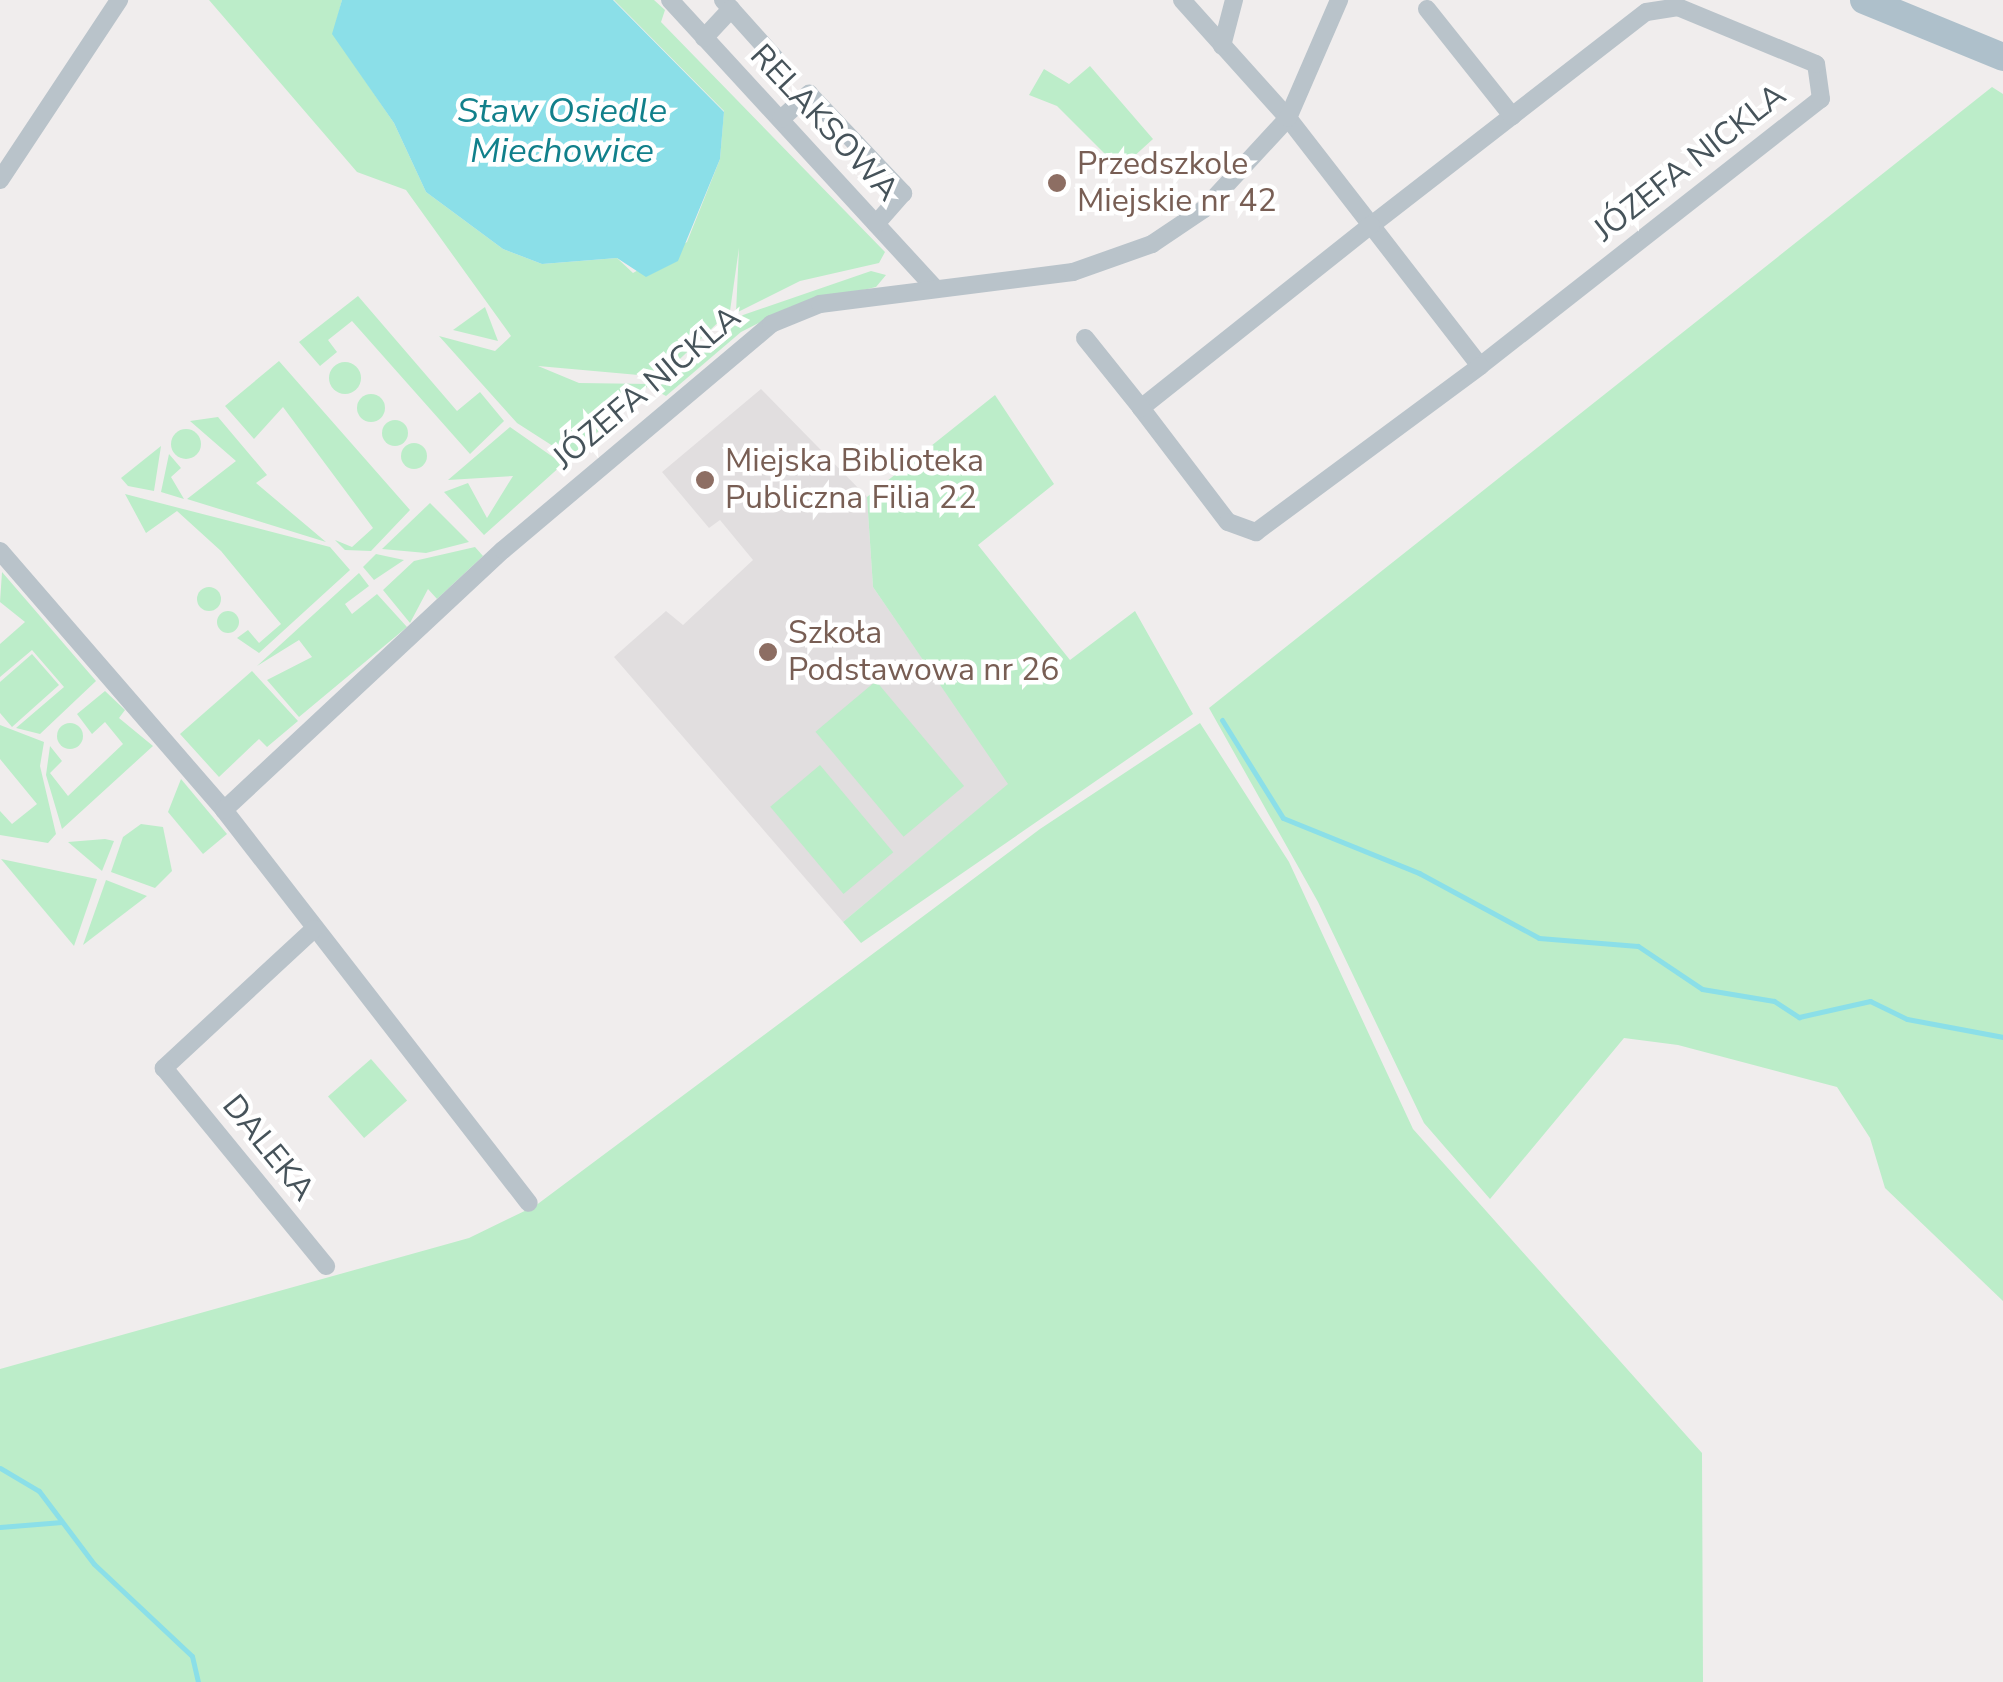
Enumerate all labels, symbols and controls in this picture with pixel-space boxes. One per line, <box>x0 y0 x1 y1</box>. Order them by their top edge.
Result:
street label: RELAKSOWA <box>742 37 906 209</box>
street label: JÓZEFA NICKLA <box>1587 76 1793 250</box>
water label: Staw Osiedle Miechowice <box>457 90 667 172</box>
place label: Przedszkole Miejskie nr 42 <box>1077 146 1277 221</box>
marker: Przedszkole Miejskie nr 42 <box>1046 172 1068 194</box>
street label: JÓZEFA NICKLA <box>546 299 748 477</box>
place label: Miejska Biblioteka Publiczna Filia 22 <box>725 443 984 518</box>
marker: Miejska Biblioteka Publiczna Filia 22 <box>694 469 716 491</box>
place label: Szkoła Podstawowa nr 26 <box>788 615 1059 690</box>
marker: Szkoła Podstawowa nr 26 <box>757 641 779 663</box>
street label: DALEKA <box>214 1087 322 1209</box>

